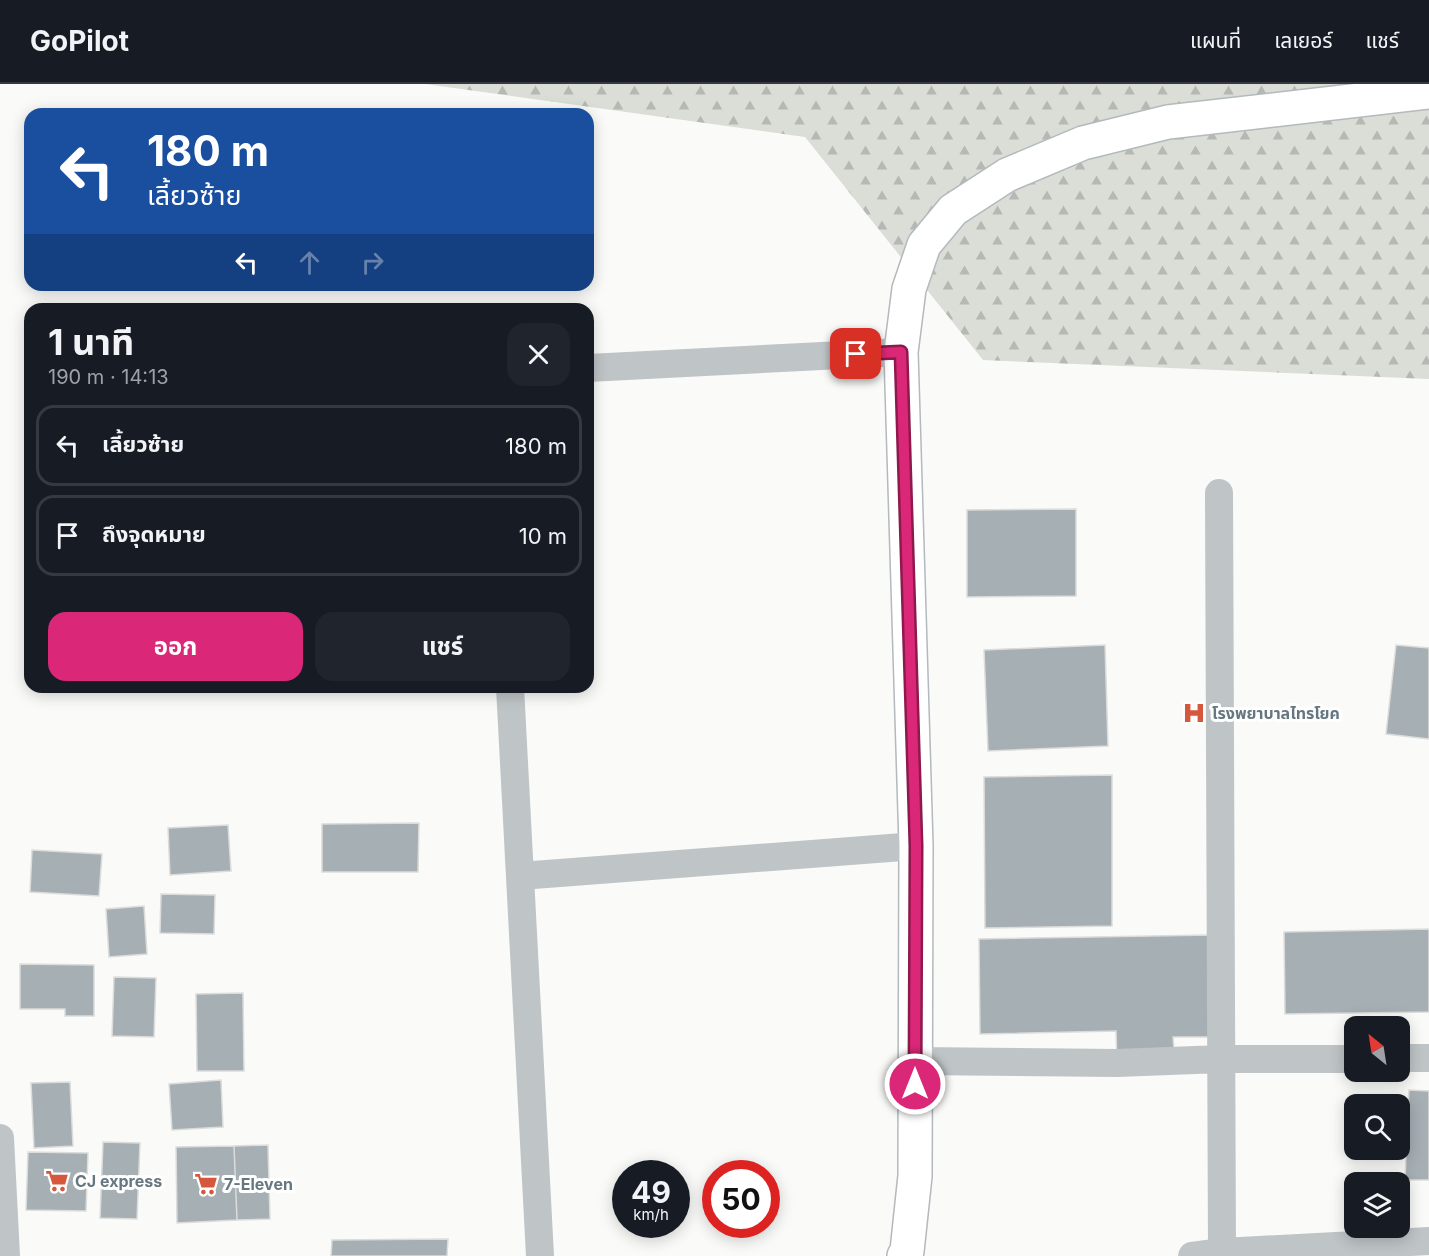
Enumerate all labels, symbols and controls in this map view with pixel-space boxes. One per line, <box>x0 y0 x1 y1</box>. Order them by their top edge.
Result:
text: GoPilot <box>30 24 129 58</box>
text: แผนที่ <box>1190 28 1241 53</box>
text: เลเยอร์ <box>1274 28 1333 53</box>
text: แชร์ <box>1366 28 1399 53</box>
text: 180 m <box>147 125 269 176</box>
icon: left <box>48 132 126 210</box>
text: เลี้ยวซ้าย <box>147 179 241 212</box>
icon: left <box>230 246 263 279</box>
icon: ahead <box>293 246 326 279</box>
icon: right <box>356 246 389 279</box>
text: 1 นาที <box>48 320 134 364</box>
button: close <box>507 323 570 386</box>
pin <box>830 328 881 379</box>
icon: arrive <box>839 337 872 370</box>
text: 190 m · 14:13 <box>48 365 169 389</box>
icon: left <box>51 429 84 462</box>
text: เลี้ยวซ้าย <box>102 431 184 457</box>
text: 180 m <box>505 433 567 459</box>
icon: arrive <box>51 519 84 552</box>
text: ถึงจุดหมาย <box>102 521 206 547</box>
text: 10 m <box>519 523 567 549</box>
button: ออก <box>48 612 303 681</box>
button: แชร์ <box>315 612 570 681</box>
hospital icon: โรงพยาบาลไทรโยค <box>1181 700 1207 726</box>
place label: โรงพยาบาลไทรโยค <box>1212 703 1340 723</box>
north arrow <box>1344 1016 1410 1082</box>
map controls <box>1344 1016 1410 1238</box>
position arrow <box>883 1052 947 1116</box>
button: search <box>1344 1094 1410 1160</box>
speed limit sign: 50 <box>702 1160 780 1238</box>
supermarket icon: CJ express <box>44 1168 70 1194</box>
place label: CJ express <box>75 1171 162 1191</box>
supermarket icon: 7-Eleven <box>193 1171 219 1197</box>
button: layers <box>1344 1172 1410 1238</box>
place label: 7-Eleven <box>224 1174 293 1194</box>
text: 49 <box>631 1174 671 1210</box>
text: km/h <box>633 1205 669 1224</box>

